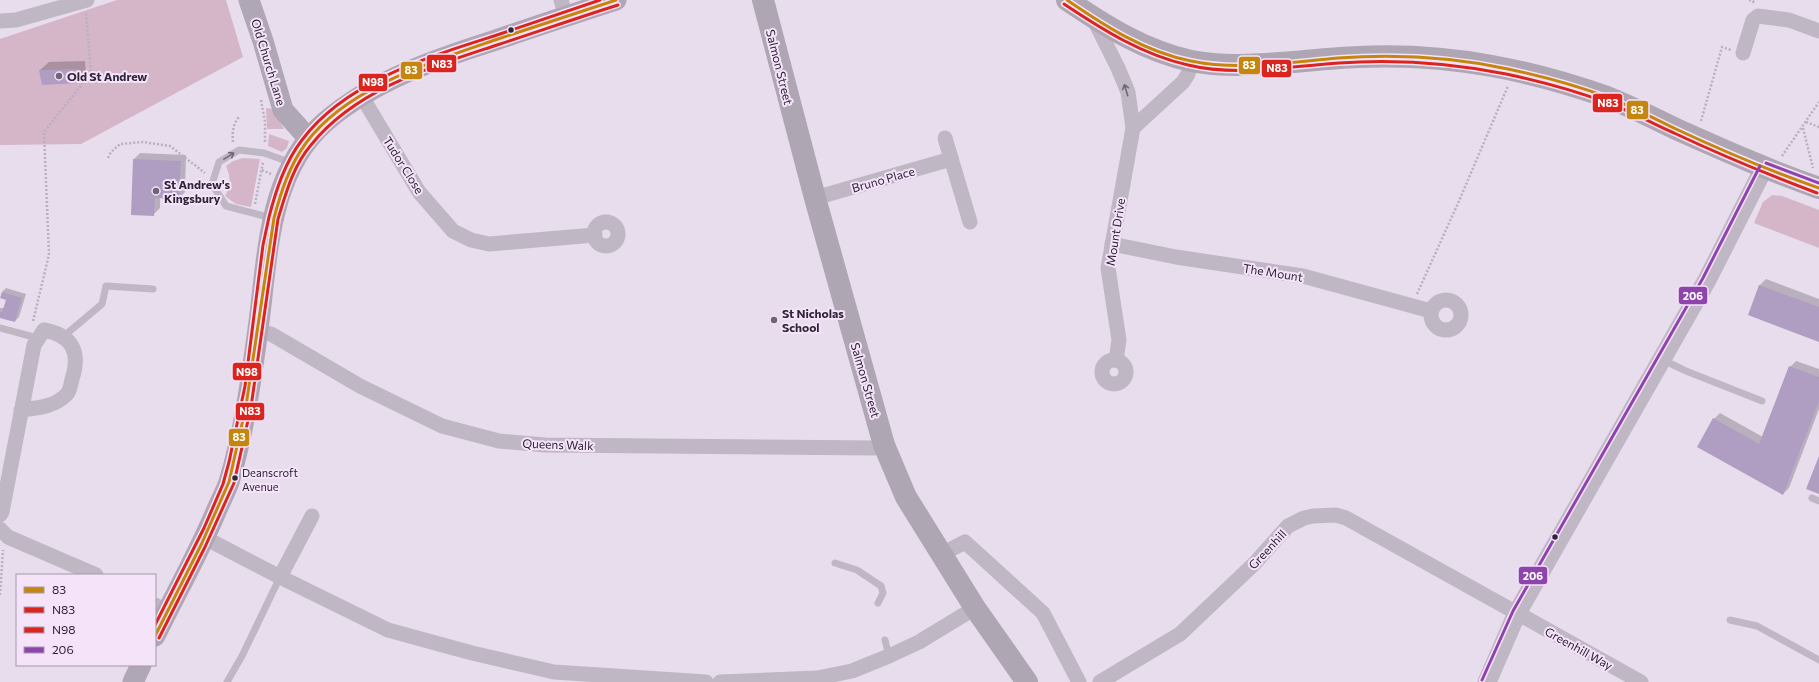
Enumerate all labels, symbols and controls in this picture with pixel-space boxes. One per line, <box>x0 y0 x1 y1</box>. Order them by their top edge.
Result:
street label: Old Church Lane <box>249 17 289 107</box>
unlabelled marker <box>506 25 516 35</box>
street label: Salmon Street <box>764 28 796 106</box>
line badge: N83 <box>426 54 457 73</box>
line badge: 83 <box>1238 56 1261 75</box>
text: N83 <box>431 57 453 70</box>
text: 83 <box>1242 58 1256 71</box>
line badge: N83 <box>1261 59 1292 78</box>
line badge: 83 <box>400 61 423 80</box>
text: N83 <box>1266 61 1288 74</box>
text: 83 <box>404 63 418 76</box>
place label: Old St Andrew <box>67 69 147 83</box>
marker: Old St Andrew <box>54 71 64 81</box>
line badge: N98 <box>358 73 388 92</box>
text: N98 <box>362 75 384 88</box>
one-way arrow <box>1122 83 1129 96</box>
line badge: N83 <box>1592 93 1623 113</box>
text: N83 <box>1597 96 1619 109</box>
line badge: 83 <box>1626 100 1649 120</box>
text: 83 <box>1630 103 1644 116</box>
street label: Tudor Close <box>381 134 427 196</box>
one-way arrow <box>223 152 235 160</box>
street label: Bruno Place <box>850 163 916 195</box>
place label: St Andrew's Kingsbury <box>164 177 231 205</box>
marker: St Andrew's Kingsbury <box>151 186 161 196</box>
street label: Mount Drive <box>1103 197 1127 267</box>
street label: The Mount <box>1242 260 1304 284</box>
line badge: 206 <box>1678 286 1708 305</box>
text: 206 <box>1683 289 1703 302</box>
place label: St Nicholas School <box>782 306 844 334</box>
marker: St Nicholas School <box>769 315 779 325</box>
street label: Salmon Street <box>849 341 883 419</box>
line badge: N98 <box>232 362 262 381</box>
text: N98 <box>236 365 258 378</box>
line badge: N83 <box>235 402 265 421</box>
text: N83 <box>239 404 261 417</box>
line badge: 83 <box>228 428 250 447</box>
text: 83 <box>232 430 246 443</box>
street label: Queens Walk <box>522 436 594 452</box>
place label: Deanscroft Avenue <box>242 466 298 493</box>
marker: Deanscroft Avenue <box>230 473 240 483</box>
street label: Greenhill <box>1245 526 1289 572</box>
unlabelled marker <box>1550 532 1560 542</box>
line badge: 206 <box>1518 566 1548 585</box>
text: 206 <box>1523 569 1543 582</box>
legend <box>16 574 156 666</box>
text: 83 <box>52 582 66 596</box>
text: N83 <box>52 602 75 616</box>
text: N98 <box>52 622 76 636</box>
street label: Greenhill Way <box>1543 624 1615 672</box>
text: 206 <box>52 642 74 656</box>

